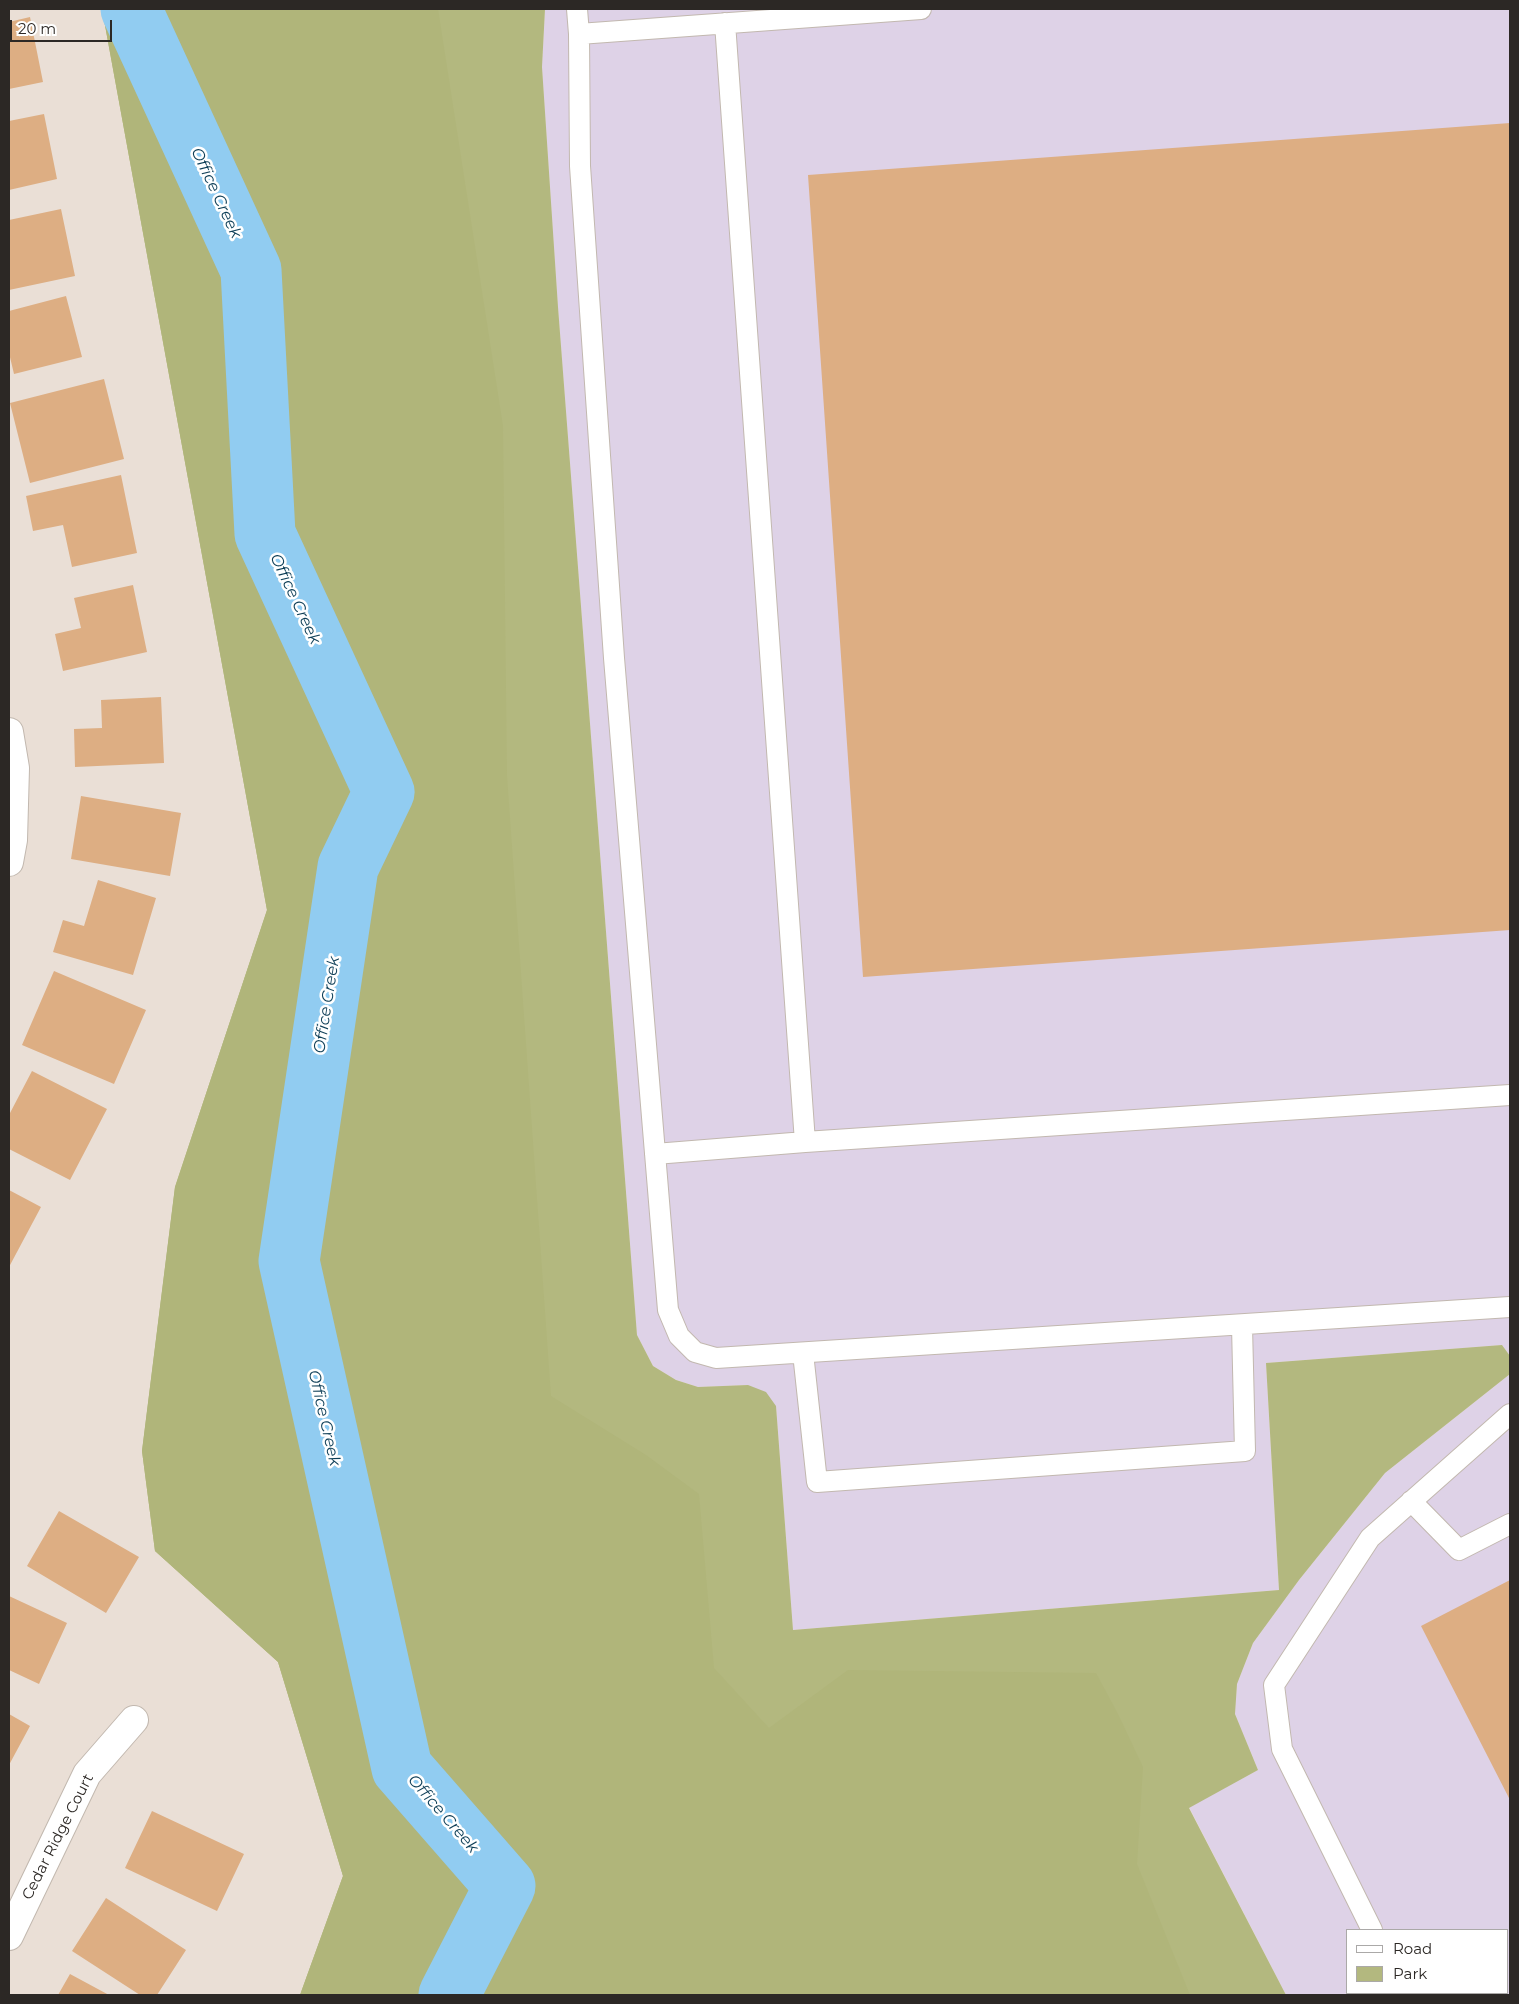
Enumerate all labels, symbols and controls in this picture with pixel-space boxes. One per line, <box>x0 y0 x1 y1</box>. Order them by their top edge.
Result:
scale bar <box>12 10 115 42</box>
text: 20 m <box>18 19 56 38</box>
water label: Office Creek <box>187 145 245 241</box>
water label: Office Creek <box>266 551 324 647</box>
water label: Office Creek <box>310 955 344 1055</box>
water label: Office Creek <box>304 1368 344 1468</box>
street label: Cedar Ridge Court <box>18 1771 98 1903</box>
water label: Office Creek <box>404 1771 482 1857</box>
legend <box>1346 1929 1509 1994</box>
text: Road <box>1393 1939 1432 1958</box>
text: Park <box>1393 1964 1427 1983</box>

